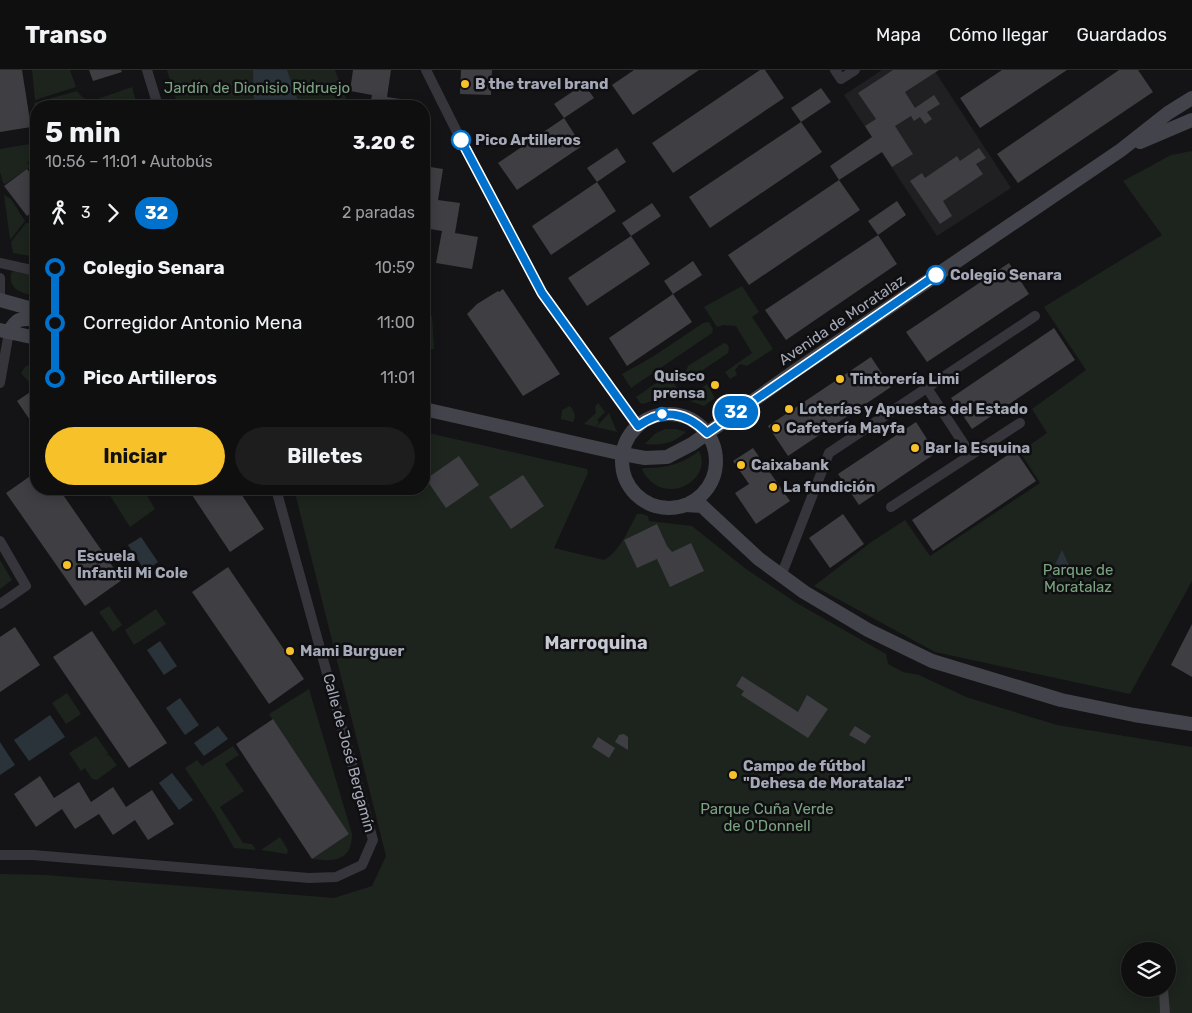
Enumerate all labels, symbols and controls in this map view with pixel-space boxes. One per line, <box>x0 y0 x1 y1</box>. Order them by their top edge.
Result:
text: Transo <box>25 21 107 49</box>
text: Mapa <box>876 24 921 46</box>
text: Cómo llegar <box>949 24 1048 46</box>
text: Guardados <box>1076 24 1167 46</box>
place label: B the travel brand <box>475 75 608 93</box>
marker: B the travel brand <box>459 78 471 90</box>
park label: Jardín de Dionisio Ridruejo <box>164 79 350 97</box>
text: 5 min <box>45 116 121 149</box>
marker: Pico Artilleros <box>451 130 471 150</box>
text: 3.20 € <box>353 131 415 154</box>
place label: Pico Artilleros <box>475 131 581 149</box>
text: 10:56 – 11:01 · Autobús <box>45 152 213 171</box>
icon: walk <box>45 199 73 227</box>
icon: forward <box>99 199 127 227</box>
text: 32 <box>145 202 168 224</box>
text: 3 <box>81 203 91 222</box>
text: 2 paradas <box>342 203 415 222</box>
text: Colegio Senara <box>83 256 225 279</box>
text: 10:59 <box>375 258 415 277</box>
marker: Colegio Senara <box>926 265 946 285</box>
place label: Colegio Senara <box>950 266 1062 284</box>
street label: Avenida de Moratalaz <box>775 271 909 369</box>
text: Corregidor Antonio Mena <box>83 311 302 334</box>
text: 11:00 <box>377 313 415 332</box>
text: Pico Artilleros <box>83 366 217 389</box>
place label: Quisco prensa <box>653 367 705 402</box>
text: 11:01 <box>380 368 415 387</box>
place label: Tintorería Limi <box>850 370 959 388</box>
marker: Tintorería Limi <box>834 373 846 385</box>
marker: Quisco prensa <box>709 379 721 391</box>
line badge: 32 <box>714 396 758 428</box>
place label: Loterías y Apuestas del Estado <box>799 400 1028 418</box>
text: 32 <box>724 401 748 423</box>
marker: Loterías y Apuestas del Estado <box>783 403 795 415</box>
unlabelled marker <box>655 407 669 421</box>
place label: Cafetería Mayfa <box>786 419 905 437</box>
marker: Cafetería Mayfa <box>770 422 782 434</box>
button: Iniciar <box>45 427 225 485</box>
button: Billetes <box>235 427 415 485</box>
place label: Bar la Esquina <box>925 439 1030 457</box>
marker: Bar la Esquina <box>909 442 921 454</box>
place label: Caixabank <box>751 456 829 474</box>
marker: Caixabank <box>735 459 747 471</box>
place label: La fundición <box>783 478 875 496</box>
marker: La fundición <box>767 481 779 493</box>
place label: Escuela Infantil Mi Cole <box>77 547 188 582</box>
marker: Escuela Infantil Mi Cole <box>61 559 73 571</box>
park label: Parque de Moratalaz <box>1043 561 1113 596</box>
district label: Marroquina <box>544 632 648 654</box>
place label: Mami Burguer <box>300 642 404 660</box>
marker: Mami Burguer <box>284 645 296 657</box>
street label: Calle de José Bergamín <box>319 672 379 834</box>
place label: Campo de fútbol "Dehesa de Moratalaz" <box>743 757 911 792</box>
marker: Campo de fútbol "Dehesa de Moratalaz" <box>727 769 739 781</box>
park label: Parque Cuña Verde de O'Donnell <box>700 800 834 835</box>
map controls <box>1121 942 1176 997</box>
button: layers <box>1121 942 1176 997</box>

